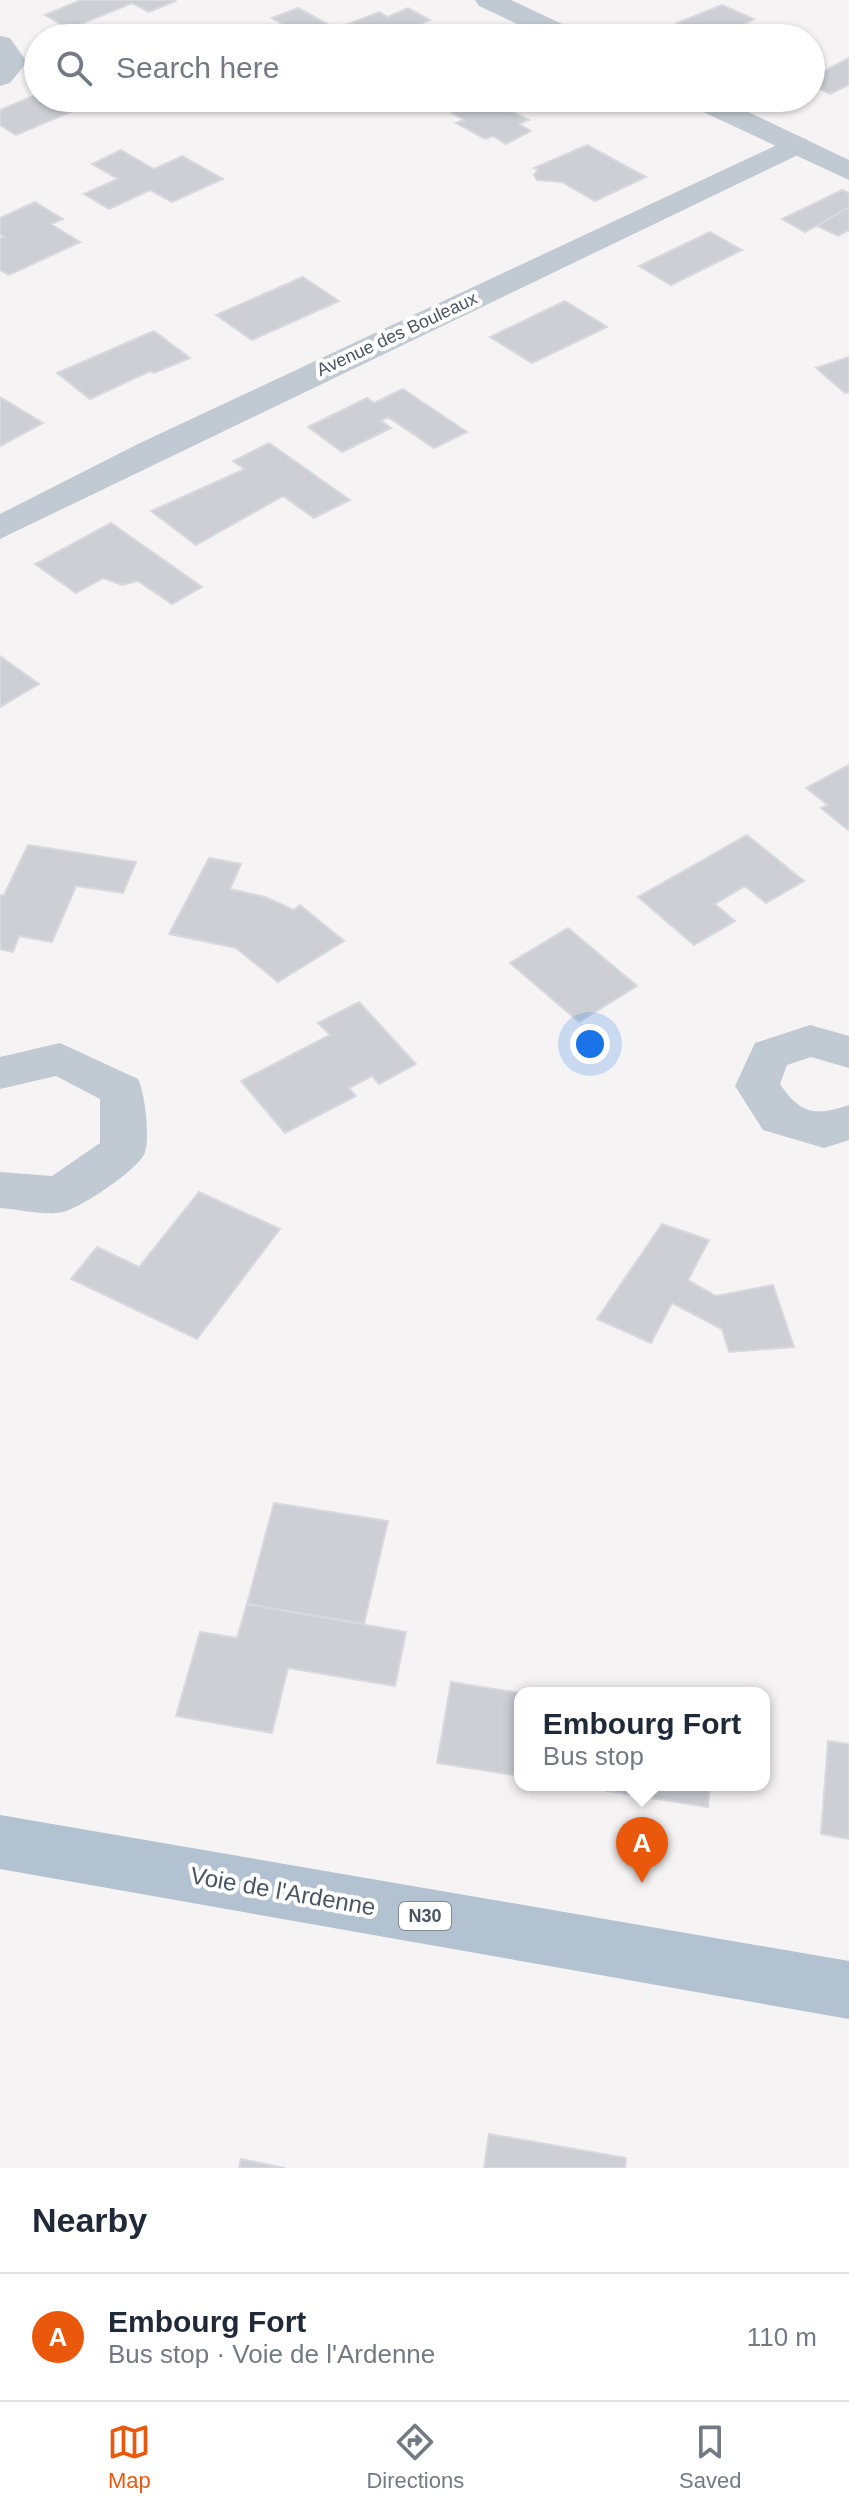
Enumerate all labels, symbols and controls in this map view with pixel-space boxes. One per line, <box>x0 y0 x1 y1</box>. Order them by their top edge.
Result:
search box <box>24 24 825 112</box>
icon: search <box>52 46 96 90</box>
text: Search here <box>116 51 279 84</box>
street label: Avenue des Bouleaux <box>314 288 480 380</box>
your location <box>570 1024 610 1064</box>
popup <box>514 1687 770 1791</box>
text: Embourg Fort <box>543 1707 741 1740</box>
text: Bus stop <box>543 1741 644 1771</box>
pin: A <box>616 1817 668 1883</box>
street label: Voie de l'Ardenne <box>188 1861 378 1921</box>
road number: N30 <box>399 1902 451 1930</box>
text: Nearby <box>32 2201 147 2239</box>
text: Embourg Fort <box>108 2305 306 2338</box>
text: A <box>49 2322 67 2352</box>
text: 110 m <box>747 2322 817 2352</box>
text: Bus stop · Voie de l'Ardenne <box>108 2339 435 2369</box>
tab: Map <box>107 2420 151 2494</box>
tab: Directions <box>366 2420 464 2494</box>
tab: Saved <box>679 2420 742 2494</box>

